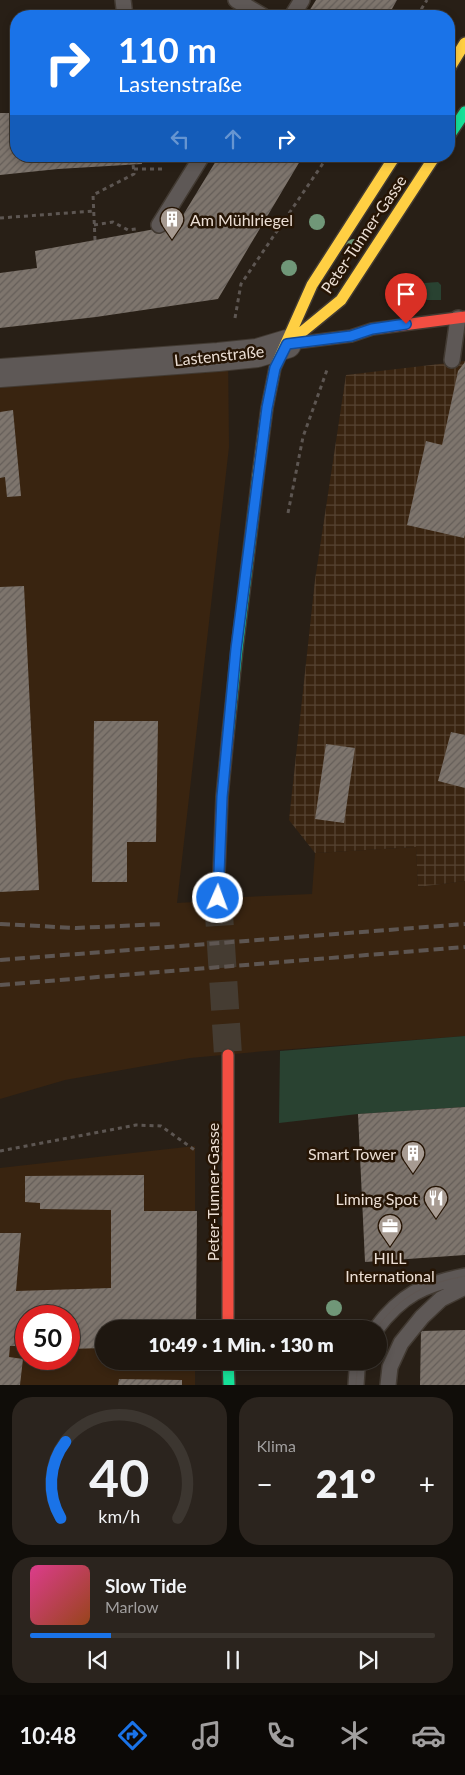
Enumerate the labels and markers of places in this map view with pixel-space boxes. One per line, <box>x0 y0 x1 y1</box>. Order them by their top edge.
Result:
building icon: Am Mühlriegel <box>159 206 185 240</box>
place label: Am Mühlriegel <box>190 210 293 229</box>
pin <box>385 273 427 324</box>
building icon: Smart Tower <box>400 1140 426 1174</box>
place label: Smart Tower <box>308 1144 396 1163</box>
restaurant icon: Liming Spot <box>423 1185 449 1219</box>
place label: Liming Spot <box>335 1189 418 1208</box>
office icon: HILL International <box>377 1213 403 1247</box>
place label: HILL International <box>345 1248 435 1285</box>

